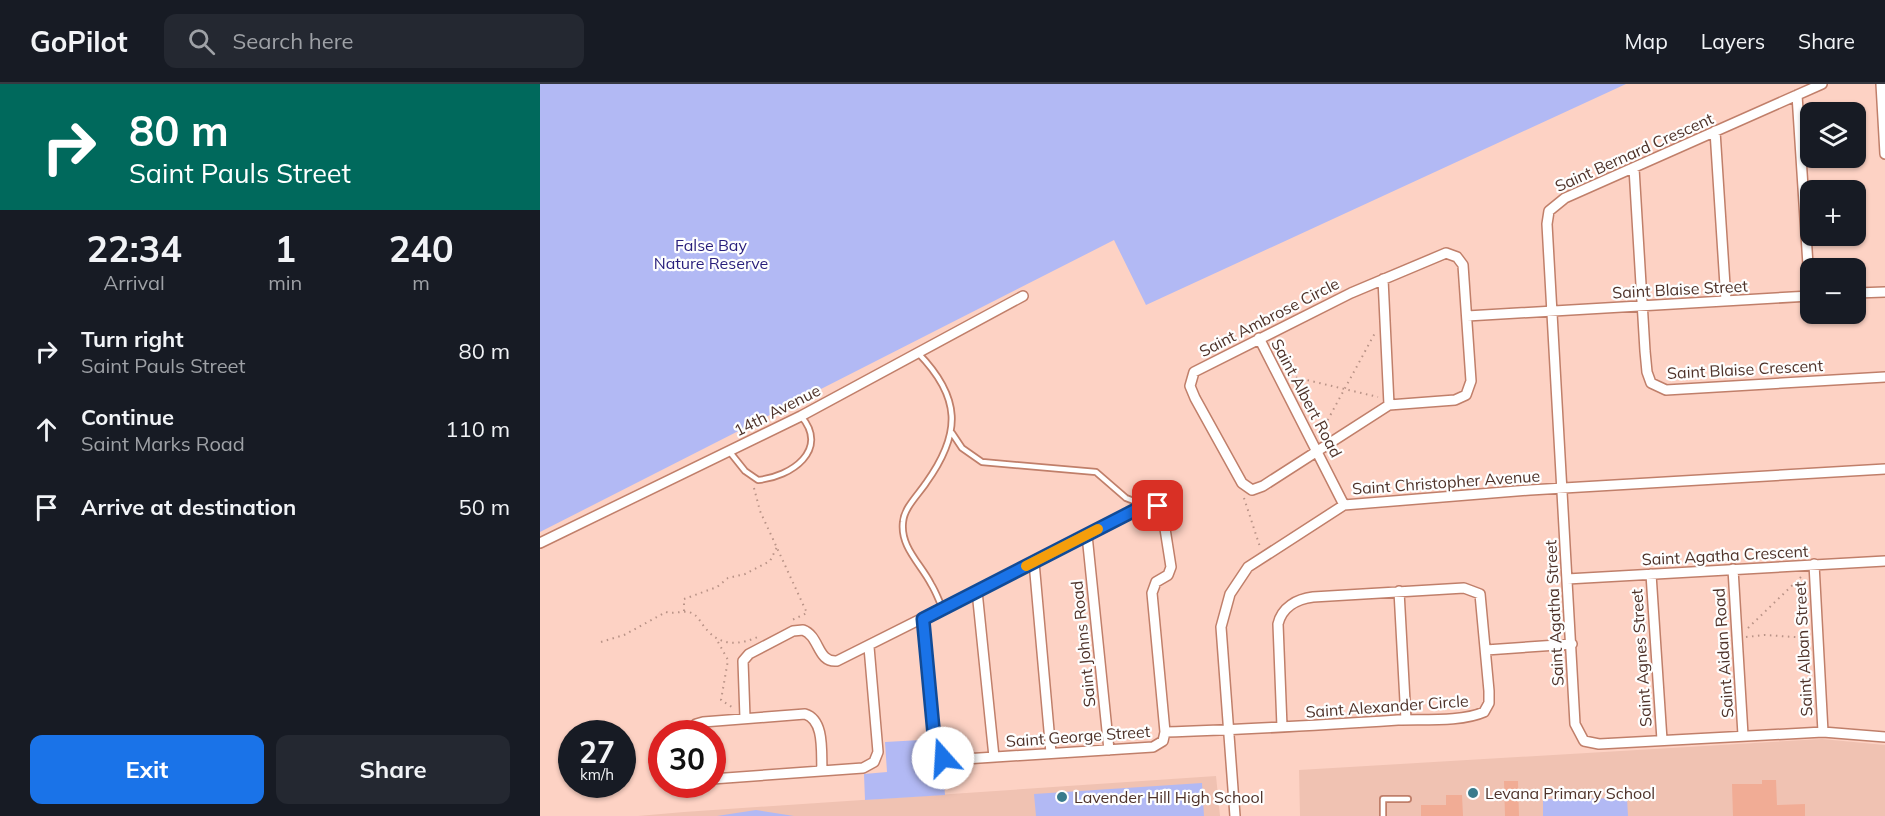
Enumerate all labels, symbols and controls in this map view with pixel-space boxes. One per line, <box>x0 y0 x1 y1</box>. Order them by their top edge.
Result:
search box <box>164 14 584 68</box>
text: GoPilot <box>30 24 128 59</box>
icon: search <box>185 25 218 58</box>
text: Search here <box>233 27 354 55</box>
text: Map <box>1625 28 1668 54</box>
text: Layers <box>1701 28 1765 54</box>
text: Share <box>1798 28 1855 54</box>
map controls <box>1800 102 1866 324</box>
button: layers <box>1800 102 1866 168</box>
text: 80 m <box>129 104 229 157</box>
icon: right <box>30 108 108 186</box>
street label: Saint Bernard Crescent <box>1552 108 1717 196</box>
text: Saint Pauls Street <box>129 156 351 190</box>
button: + <box>1800 180 1866 246</box>
text: 22:34 <box>86 226 182 271</box>
text: 1 <box>274 226 296 271</box>
text: 240 <box>389 226 454 271</box>
park label: False Bay Nature Reserve <box>654 235 768 273</box>
button: − <box>1800 258 1866 324</box>
text: Arrival <box>104 270 165 295</box>
text: min <box>268 270 302 295</box>
text: m <box>412 270 430 295</box>
street label: Saint Ambrose Circle <box>1196 273 1342 361</box>
street label: Saint Blaise Street <box>1612 275 1749 303</box>
text: Turn right <box>81 325 184 353</box>
icon: right <box>30 335 63 368</box>
street label: Saint Albert Road <box>1267 335 1347 461</box>
text: 80 m <box>459 337 510 365</box>
text: Saint Pauls Street <box>81 353 245 378</box>
street label: Saint Blaise Crescent <box>1666 355 1824 383</box>
street label: 14th Avenue <box>731 380 823 440</box>
text: Continue <box>81 403 174 431</box>
icon: ahead <box>30 413 63 446</box>
text: 110 m <box>445 415 510 443</box>
text: Saint Marks Road <box>81 431 245 456</box>
street label: Saint Christopher Avenue <box>1351 465 1541 499</box>
pin <box>1132 480 1183 531</box>
icon: arrive <box>1141 489 1174 522</box>
icon: arrive <box>30 491 63 524</box>
text: Arrive at destination <box>81 493 296 521</box>
text: 50 m <box>459 493 510 521</box>
street label: Saint Agatha Street <box>1540 539 1568 687</box>
street label: Saint Agatha Crescent <box>1641 541 1809 569</box>
street label: Saint Johns Road <box>1066 580 1100 708</box>
street label: Saint Alban Street <box>1789 581 1817 717</box>
street label: Saint Aidan Road <box>1708 587 1738 719</box>
street label: Saint Agnes Street <box>1626 588 1656 728</box>
street label: Saint Alexander Circle <box>1305 690 1469 722</box>
speed limit sign: 30 <box>648 720 726 798</box>
street label: Saint George Street <box>1005 721 1151 751</box>
position arrow <box>911 726 975 790</box>
text: 27 <box>579 733 615 771</box>
button: Exit <box>30 735 264 804</box>
button: Share <box>276 735 510 804</box>
text: km/h <box>580 765 614 784</box>
place label: Levana Primary School <box>1485 783 1655 803</box>
marker: Levana Primary School <box>1466 786 1480 800</box>
place label: Lavender Hill High School <box>1074 787 1263 807</box>
marker: Lavender Hill High School <box>1055 790 1069 804</box>

